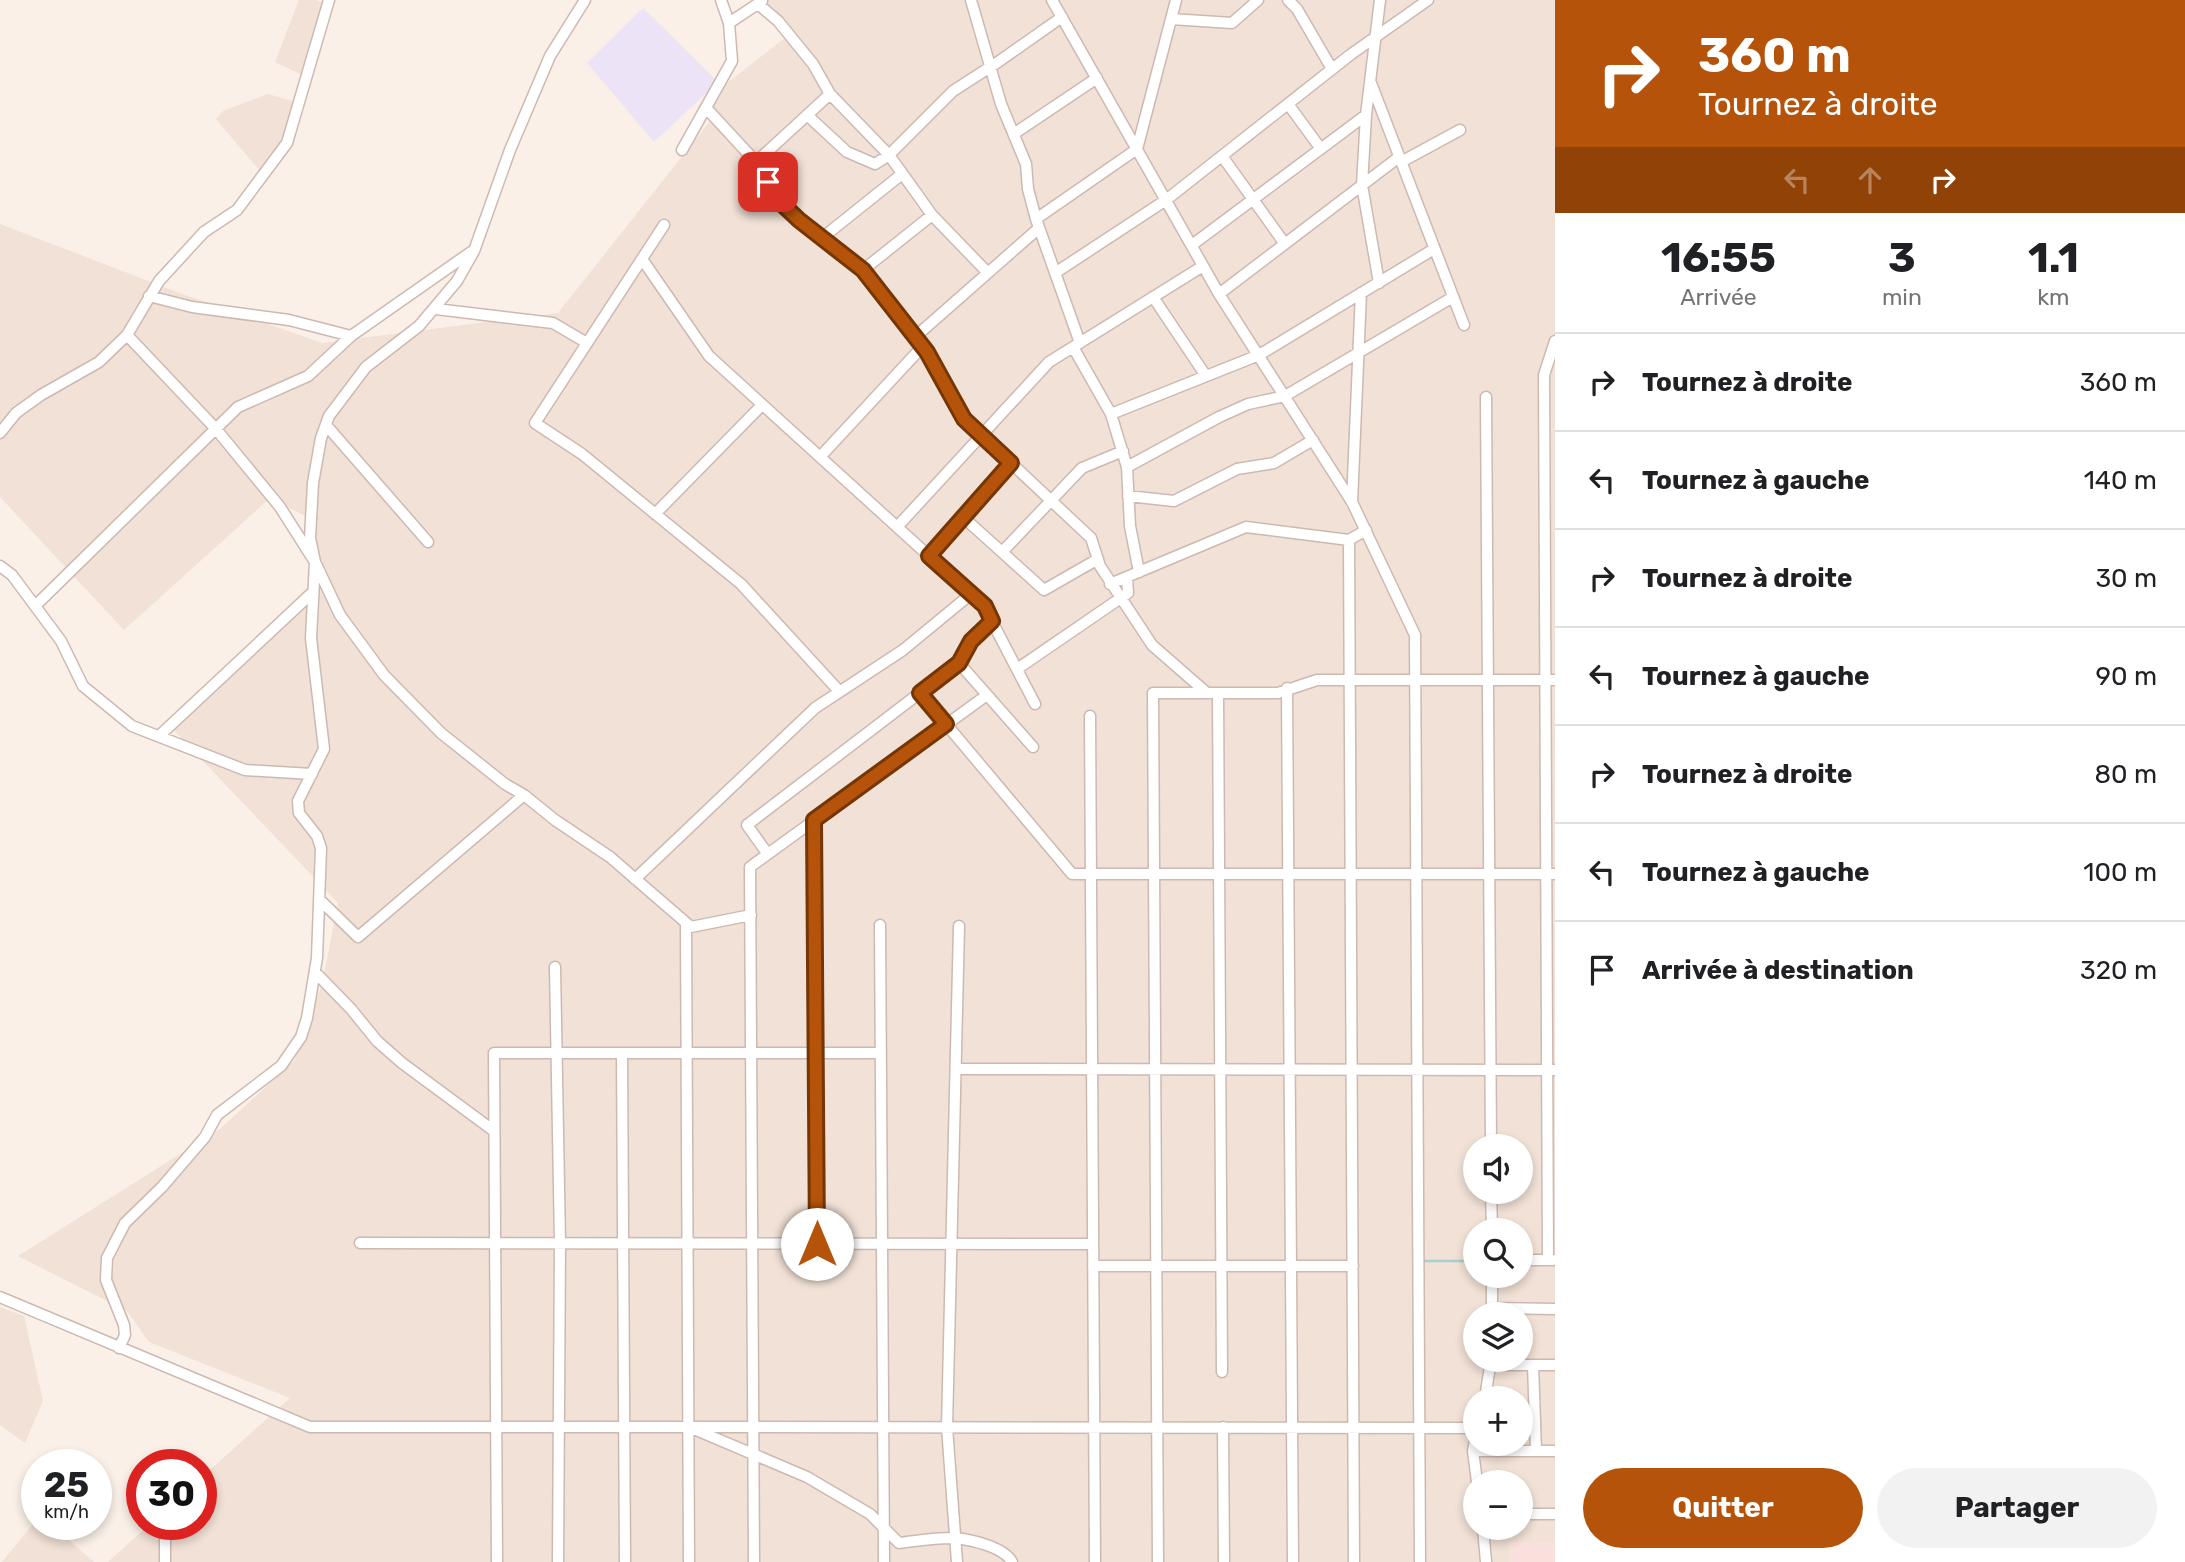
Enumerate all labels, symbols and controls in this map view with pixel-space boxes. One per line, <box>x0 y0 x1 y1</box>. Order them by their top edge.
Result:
text: 360 m <box>1698 26 1851 84</box>
icon: right <box>1583 28 1674 119</box>
text: Tournez à droite <box>1698 85 1938 123</box>
pin <box>738 152 798 212</box>
icon: left <box>1778 161 1816 199</box>
icon: ahead <box>1851 161 1889 199</box>
icon: right <box>1924 161 1962 199</box>
icon: arrive <box>749 163 787 201</box>
text: 16:55 <box>1661 233 1776 283</box>
text: 3 <box>1888 233 1916 283</box>
text: 1.1 <box>2028 233 2079 283</box>
text: Arrivée <box>1680 283 1757 311</box>
text: min <box>1882 283 1922 311</box>
text: km <box>2037 283 2070 311</box>
icon: right <box>1583 363 1621 401</box>
text: Tournez à droite <box>1642 367 1852 398</box>
text: 360 m <box>2080 367 2157 398</box>
icon: left <box>1583 461 1621 499</box>
text: Tournez à gauche <box>1642 465 1870 496</box>
text: 140 m <box>2084 465 2157 496</box>
icon: right <box>1583 559 1621 597</box>
text: Tournez à droite <box>1642 563 1852 594</box>
text: 30 m <box>2095 563 2157 594</box>
icon: left <box>1583 657 1621 695</box>
text: Tournez à gauche <box>1642 661 1870 692</box>
text: 90 m <box>2096 661 2157 692</box>
icon: right <box>1583 755 1621 793</box>
text: Tournez à droite <box>1642 759 1852 790</box>
text: 80 m <box>2094 759 2157 790</box>
icon: left <box>1583 853 1621 891</box>
text: Tournez à gauche <box>1642 857 1870 888</box>
text: 100 m <box>2083 857 2157 888</box>
icon: arrive <box>1583 951 1621 989</box>
text: Arrivée à destination <box>1642 955 1914 986</box>
text: 320 m <box>2080 955 2157 986</box>
map controls <box>1463 1134 1533 1540</box>
button: sound <box>1463 1134 1533 1204</box>
position arrow <box>780 1207 854 1281</box>
button: search <box>1463 1218 1533 1288</box>
button: layers <box>1463 1302 1533 1372</box>
button: + <box>1463 1386 1533 1456</box>
speed limit sign: 30 <box>126 1449 217 1540</box>
text: 25 <box>44 1464 89 1506</box>
button: Quitter <box>1583 1468 1863 1548</box>
button: Partager <box>1877 1468 2157 1548</box>
button: − <box>1463 1470 1533 1540</box>
text: km/h <box>44 1501 89 1523</box>

